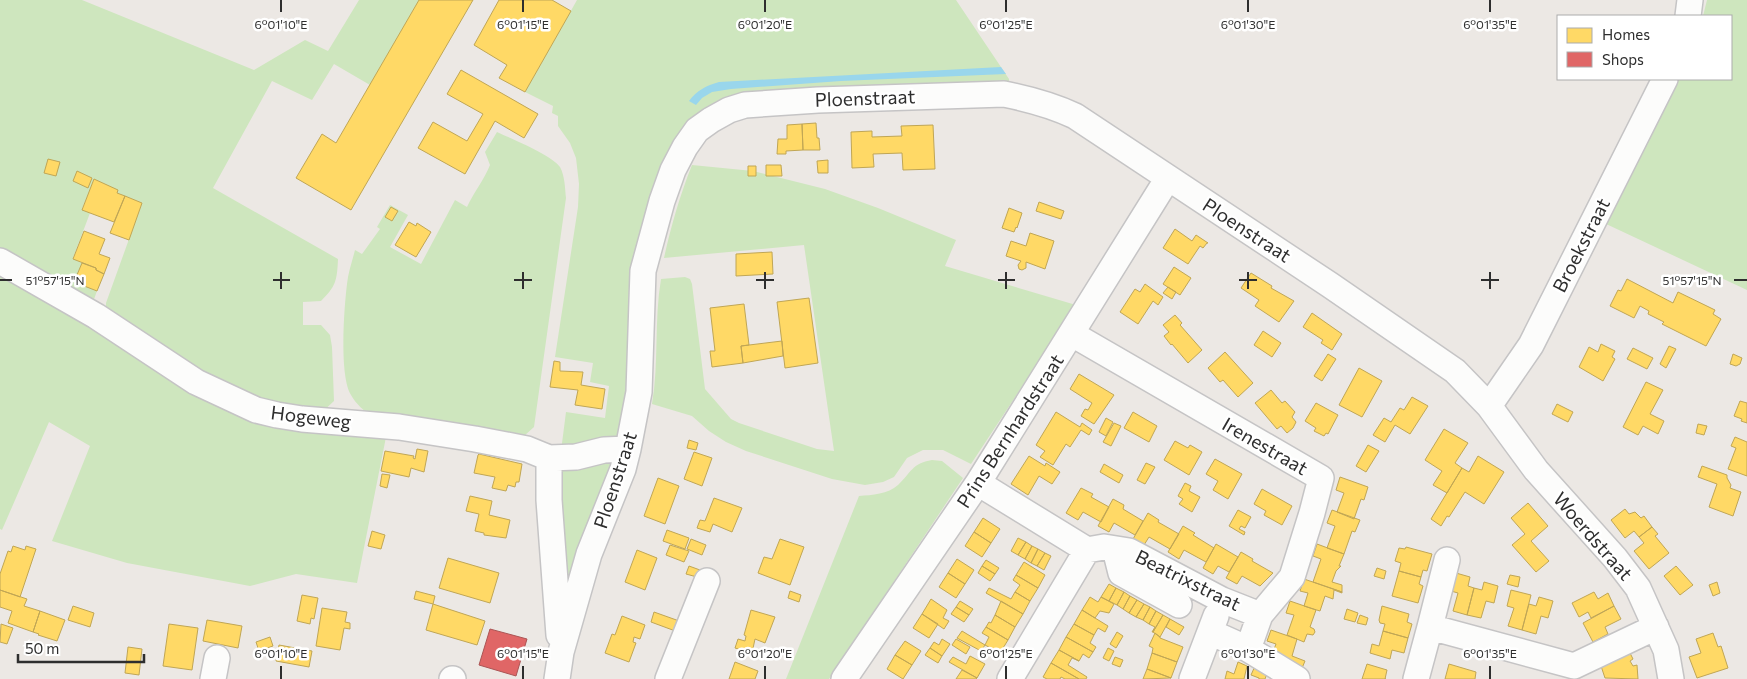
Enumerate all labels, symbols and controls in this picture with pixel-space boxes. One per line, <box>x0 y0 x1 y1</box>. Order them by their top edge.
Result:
legend <box>1557 15 1732 80</box>
text: 6°01'10"E <box>255 17 307 31</box>
text: 6°01'15"E <box>497 17 549 31</box>
text: 6°01'20"E <box>738 17 792 31</box>
text: 6°01'25"E <box>979 17 1033 31</box>
text: 6°01'30"E <box>1221 17 1275 31</box>
text: 6°01'35"E <box>1463 17 1517 31</box>
text: Homes <box>1602 25 1650 43</box>
text: Shops <box>1602 50 1644 68</box>
street label: Ploenstraat <box>814 84 916 111</box>
street label: Ploenstraat <box>1199 193 1296 267</box>
street label: Broekstraat <box>1547 194 1614 296</box>
text: 51°57'15"N <box>26 273 84 287</box>
text: 51°57'15"N <box>1663 273 1721 287</box>
street label: Prins Bernhardstraat <box>951 349 1068 512</box>
street label: Hogeweg <box>270 400 353 433</box>
street label: Irenestraat <box>1218 412 1312 479</box>
street label: Ploenstraat <box>588 428 641 531</box>
street label: Woerdstraat <box>1549 487 1638 585</box>
street label: Beatrixstraat <box>1132 544 1245 615</box>
scale bar <box>18 632 144 664</box>
text: 50 m <box>25 639 59 657</box>
text: 6°01'10"E <box>255 646 307 660</box>
text: 6°01'15"E <box>497 646 549 660</box>
text: 6°01'20"E <box>738 646 792 660</box>
text: 6°01'25"E <box>979 646 1033 660</box>
text: 6°01'30"E <box>1221 646 1275 660</box>
text: 6°01'35"E <box>1463 646 1517 660</box>

